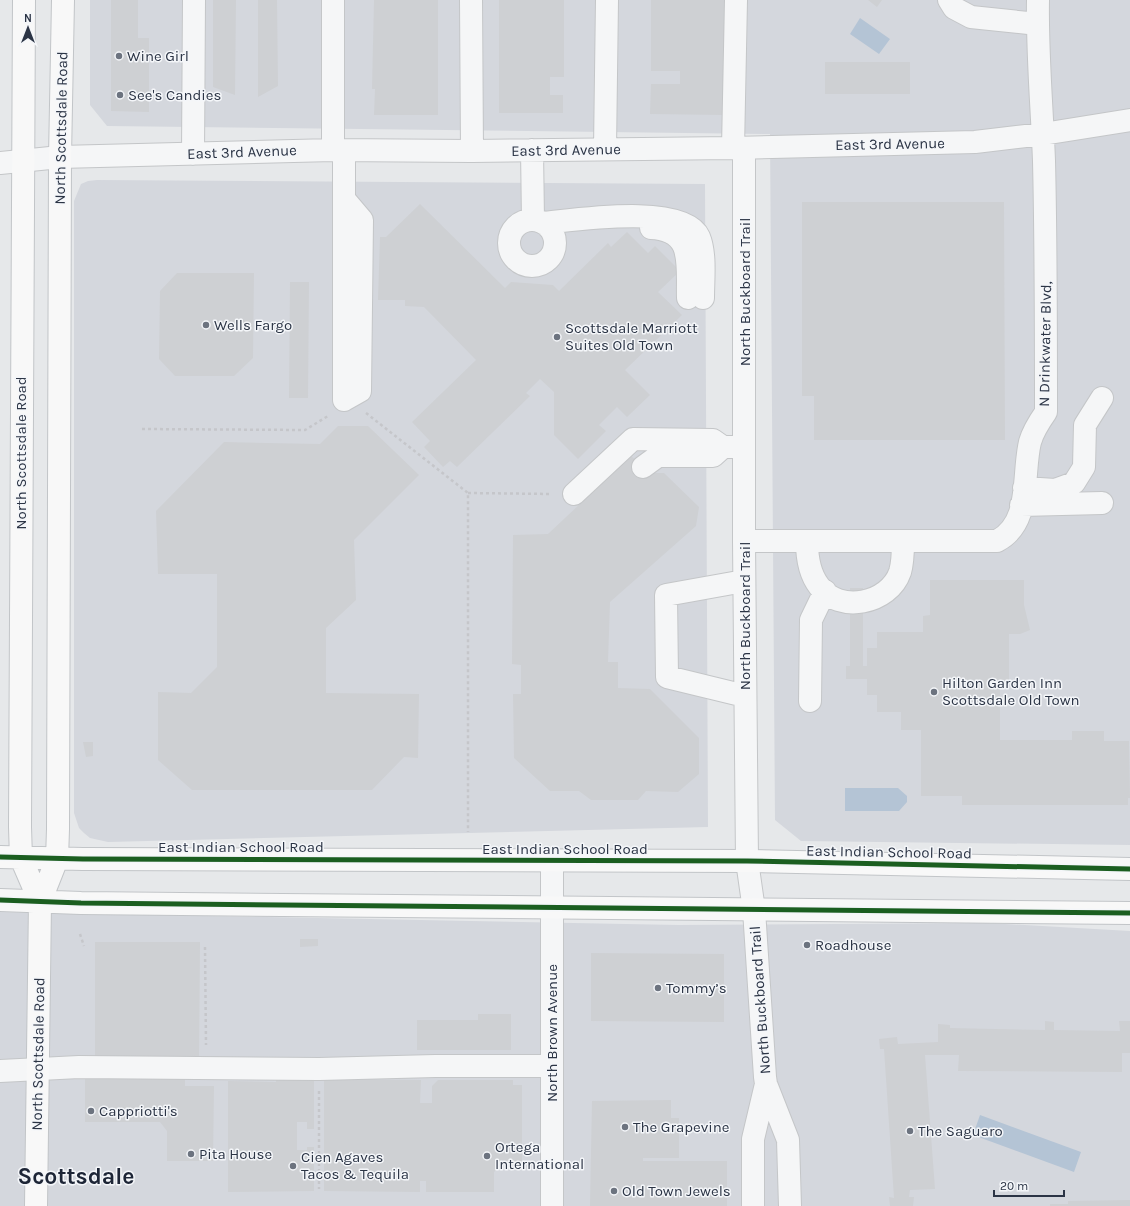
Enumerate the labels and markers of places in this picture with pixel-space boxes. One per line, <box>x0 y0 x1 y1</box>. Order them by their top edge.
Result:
place label: Wine Girl <box>127 47 189 65</box>
marker: Wine Girl <box>114 51 124 61</box>
place label: See's Candies <box>128 86 221 104</box>
marker: See's Candies <box>115 90 125 100</box>
place label: Wells Fargo <box>214 316 292 334</box>
place label: Scottsdale Marriott Suites Old Town <box>565 319 698 354</box>
marker: Wells Fargo <box>201 320 211 330</box>
marker: Scottsdale Marriott Suites Old Town <box>552 332 562 342</box>
place label: Hilton Garden Inn Scottsdale Old Town <box>942 674 1080 709</box>
marker: Hilton Garden Inn Scottsdale Old Town <box>929 687 939 697</box>
place label: Roadhouse <box>815 936 891 954</box>
marker: Roadhouse <box>802 940 812 950</box>
place label: Tommy’s <box>666 979 727 997</box>
marker: Tommy’s <box>653 983 663 993</box>
place label: Cappriotti's <box>99 1102 178 1120</box>
marker: Cappriotti's <box>86 1106 96 1116</box>
place label: The Grapevine <box>633 1118 729 1136</box>
marker: The Grapevine <box>620 1122 630 1132</box>
place label: The Saguaro <box>918 1122 1003 1140</box>
marker: The Saguaro <box>905 1126 915 1136</box>
place label: Ortega International <box>495 1138 584 1173</box>
place label: Pita House <box>199 1145 272 1163</box>
place label: Cien Agaves Tacos & Tequila <box>301 1148 409 1183</box>
marker: Pita House <box>186 1149 196 1159</box>
marker: Ortega International <box>482 1151 492 1161</box>
marker: Cien Agaves Tacos & Tequila <box>288 1161 298 1171</box>
place label: Old Town Jewels <box>622 1182 731 1200</box>
marker: Old Town Jewels <box>609 1186 619 1196</box>

